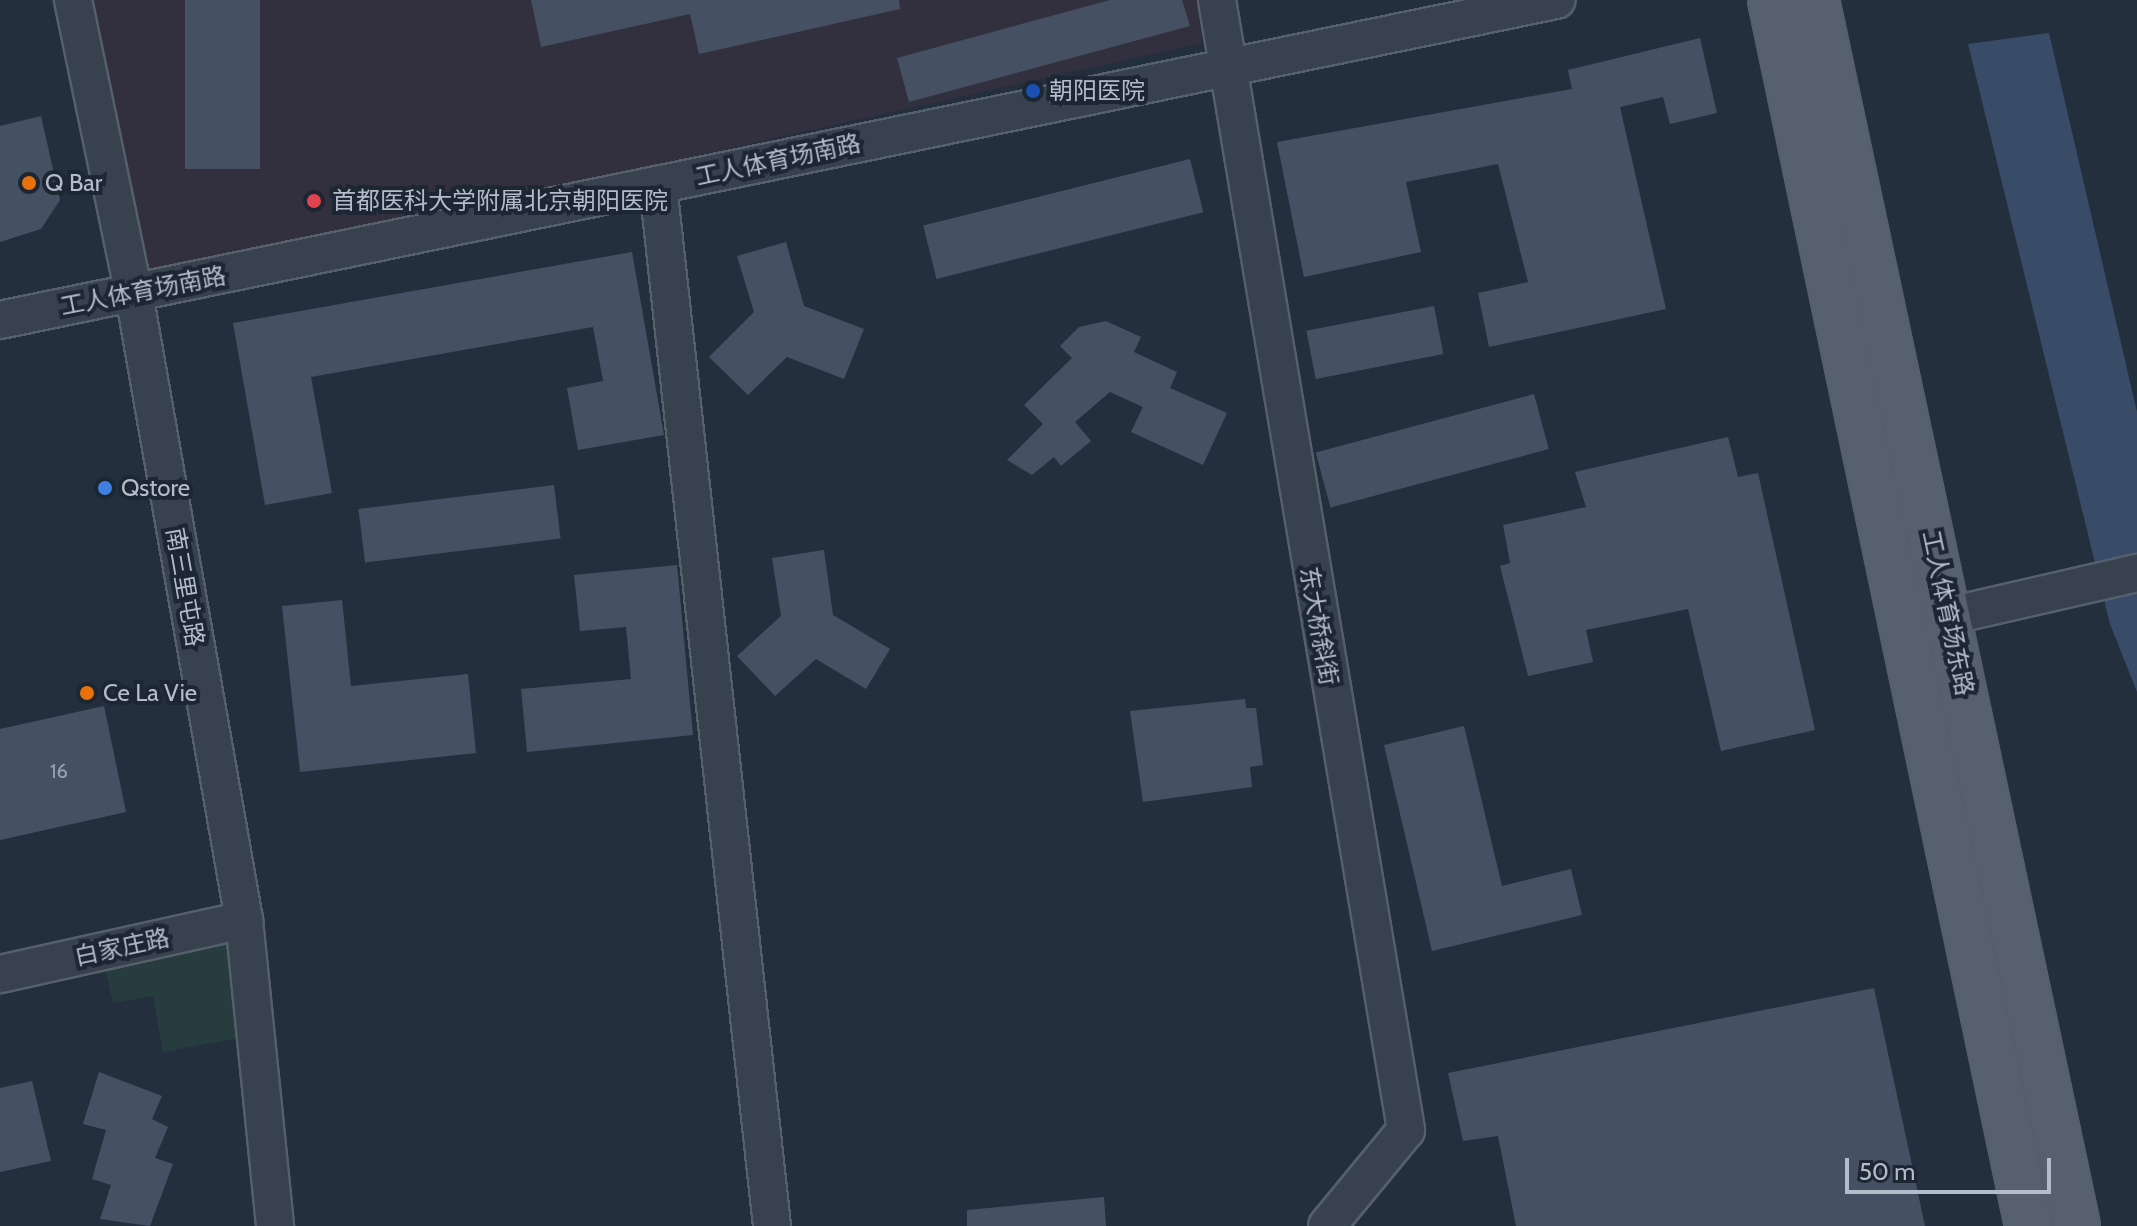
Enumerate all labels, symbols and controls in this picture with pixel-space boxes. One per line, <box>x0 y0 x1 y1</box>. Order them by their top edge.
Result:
place label: 朝阳医院 <box>1049 77 1145 105</box>
marker: 朝阳医院 <box>1024 82 1042 100</box>
street label: 工人体育场南路 <box>693 128 863 192</box>
place label: Q Bar <box>45 169 102 197</box>
marker: Q Bar <box>20 174 38 192</box>
place label: 首都医科大学附属北京朝阳医院 <box>332 187 668 215</box>
marker: 首都医科大学附属北京朝阳医院 <box>303 190 325 212</box>
street label: 工人体育场南路 <box>58 261 228 321</box>
place label: Qstore <box>121 474 190 502</box>
marker: Qstore <box>96 479 114 497</box>
street label: 南三里屯路 <box>160 525 210 649</box>
street label: 工人体育场东路 <box>1916 528 1980 698</box>
street label: 东大桥斜街 <box>1294 564 1344 688</box>
place label: Ce La Vie <box>103 679 197 707</box>
marker: Ce La Vie <box>78 684 96 702</box>
house number: 16 <box>50 759 68 783</box>
street label: 白家庄路 <box>72 923 172 971</box>
scale bar <box>1849 1142 2055 1192</box>
text: 50 m <box>1859 1157 1915 1186</box>

